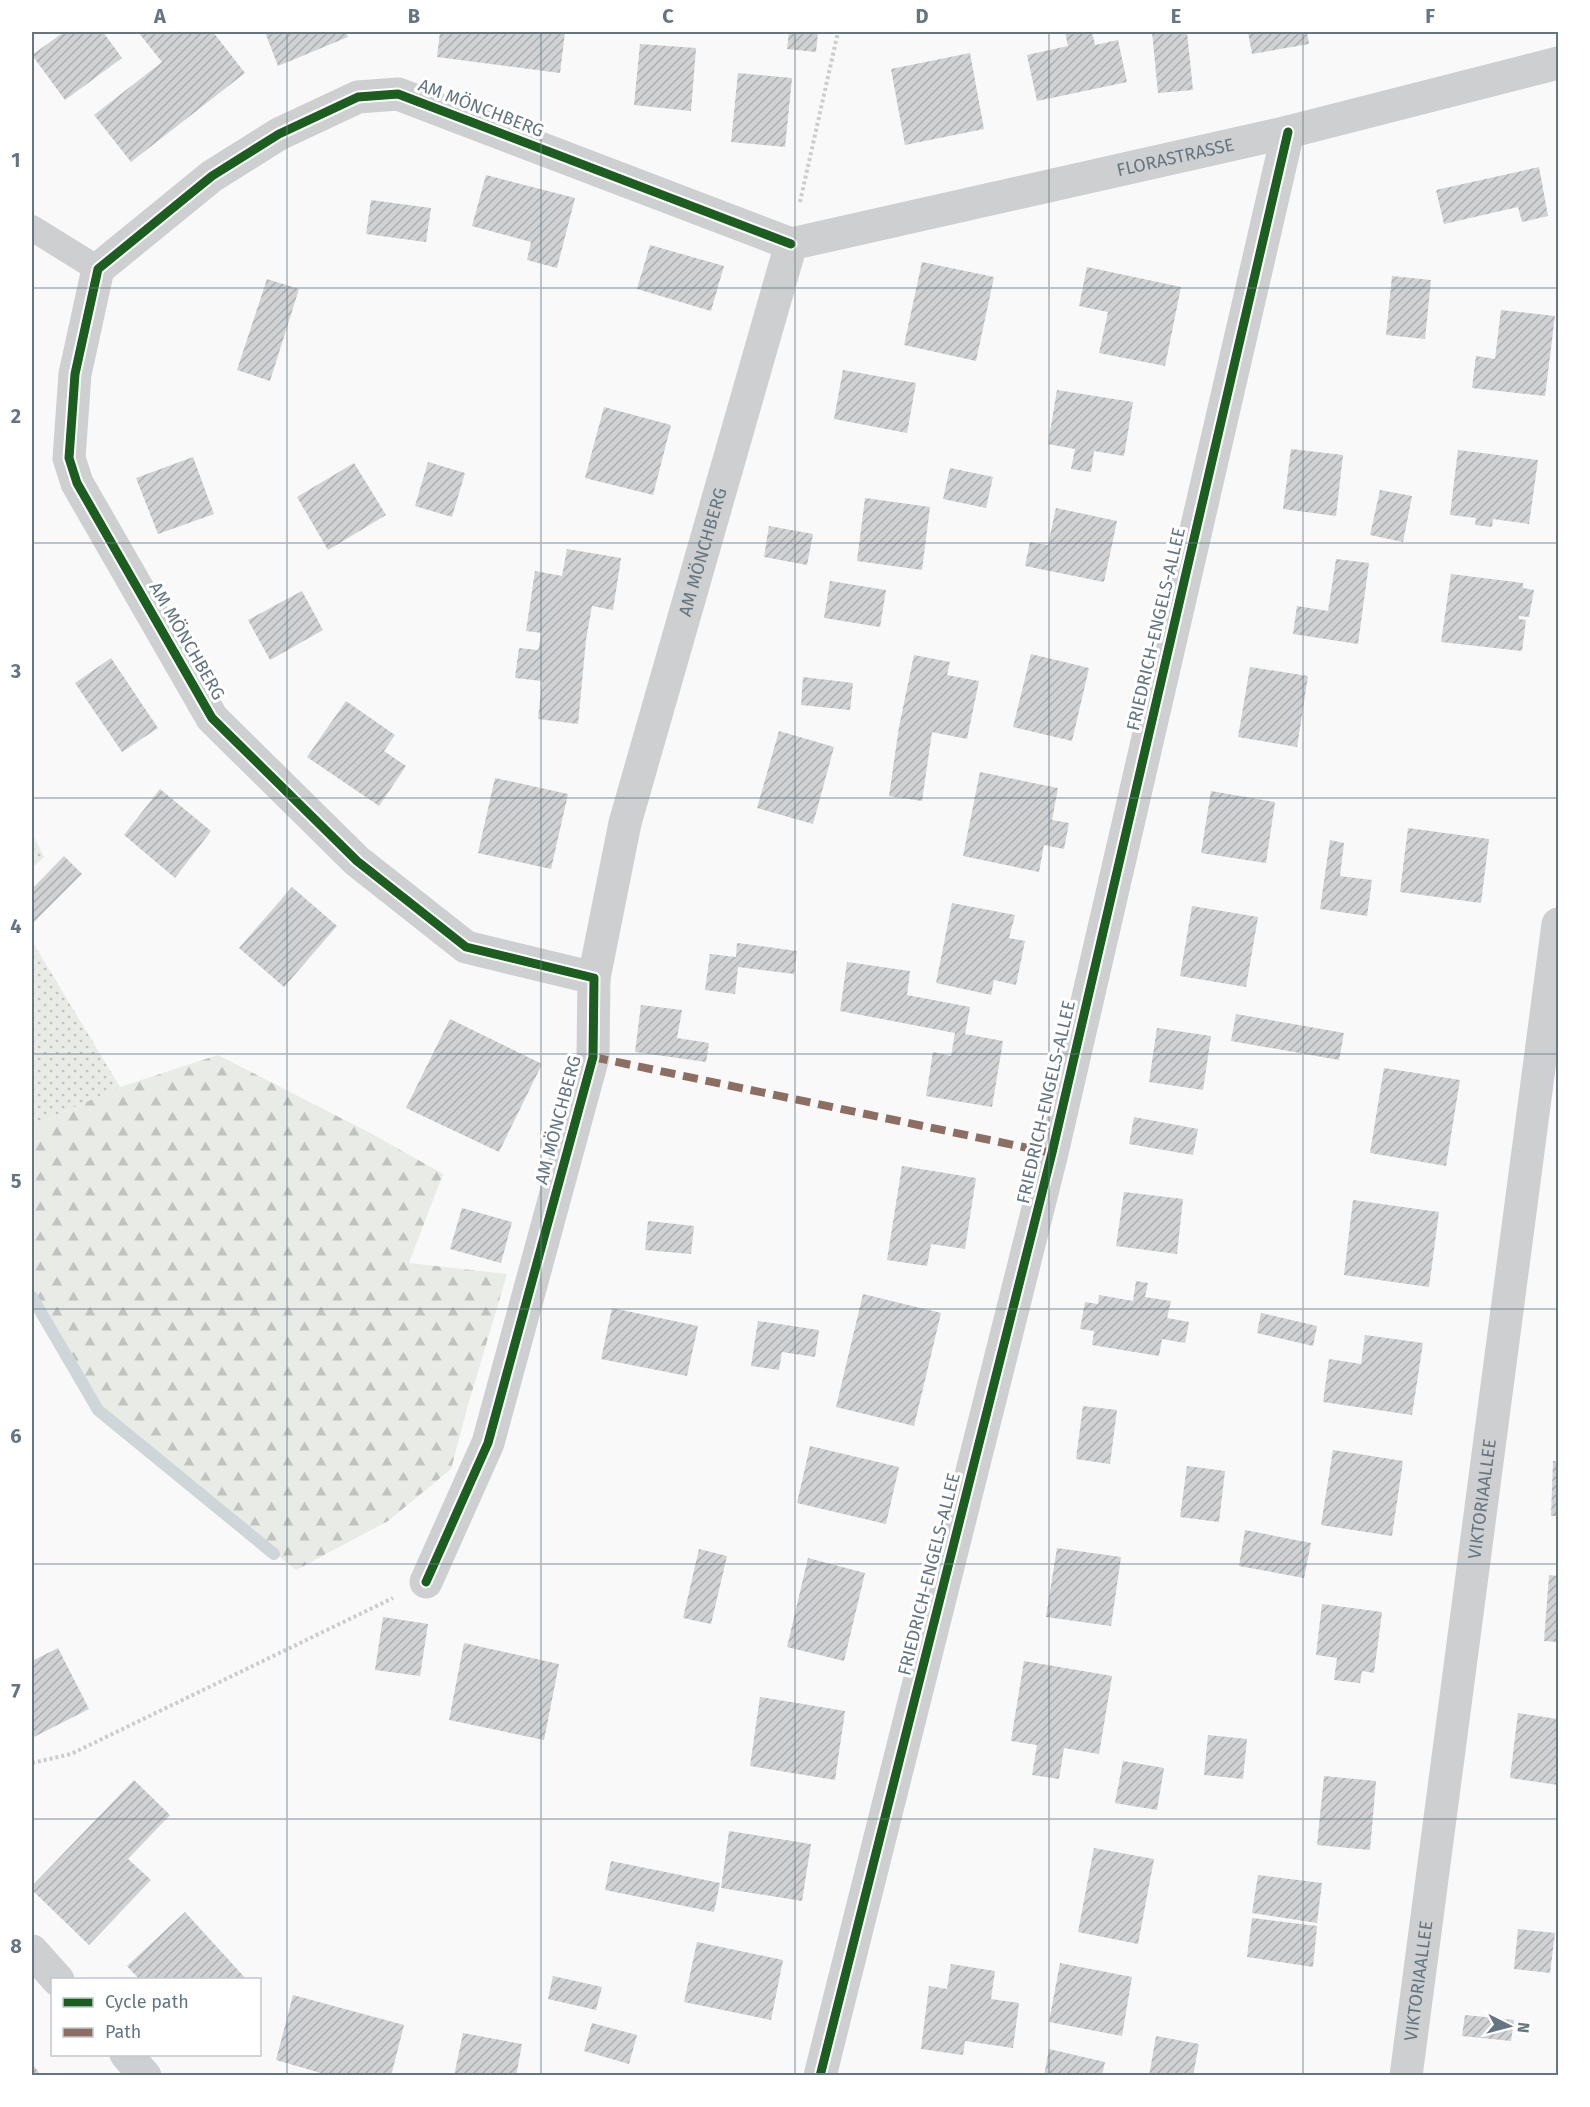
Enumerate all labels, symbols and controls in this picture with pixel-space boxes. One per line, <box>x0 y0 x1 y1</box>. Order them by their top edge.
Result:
text: A <box>153 4 167 28</box>
text: B <box>408 4 420 28</box>
text: C <box>662 4 674 28</box>
text: D <box>915 4 929 28</box>
text: E <box>1171 4 1181 28</box>
text: F <box>1425 4 1435 28</box>
street label: AM MÖNCHBERG <box>415 74 547 142</box>
street label: FLORASTRASSE <box>1115 133 1236 181</box>
text: 1 <box>11 148 21 172</box>
text: 2 <box>11 404 21 428</box>
street label: AM MÖNCHBERG <box>674 485 732 619</box>
street label: FRIEDRICH-ENGELS-ALLEE <box>1122 525 1190 733</box>
street label: AM MÖNCHBERG <box>144 578 230 704</box>
text: 3 <box>10 659 21 683</box>
text: 4 <box>10 914 22 938</box>
street label: FRIEDRICH-ENGELS-ALLEE <box>1012 998 1080 1206</box>
street label: AM MÖNCHBERG <box>530 1053 586 1187</box>
text: 5 <box>11 1169 22 1193</box>
text: 6 <box>10 1424 22 1448</box>
street label: VIKTORIAALLEE <box>1463 1437 1501 1561</box>
street label: FRIEDRICH-ENGELS-ALLEE <box>893 1470 965 1678</box>
text: 7 <box>11 1679 21 1703</box>
street label: VIKTORIAALLEE <box>1400 1919 1437 2042</box>
text: 8 <box>10 1934 22 1958</box>
legend <box>51 1978 261 2056</box>
text: Cycle path <box>105 1991 189 2013</box>
north arrow <box>1479 1996 1539 2056</box>
text: Path <box>105 2021 141 2043</box>
text: N <box>1513 2021 1533 2034</box>

